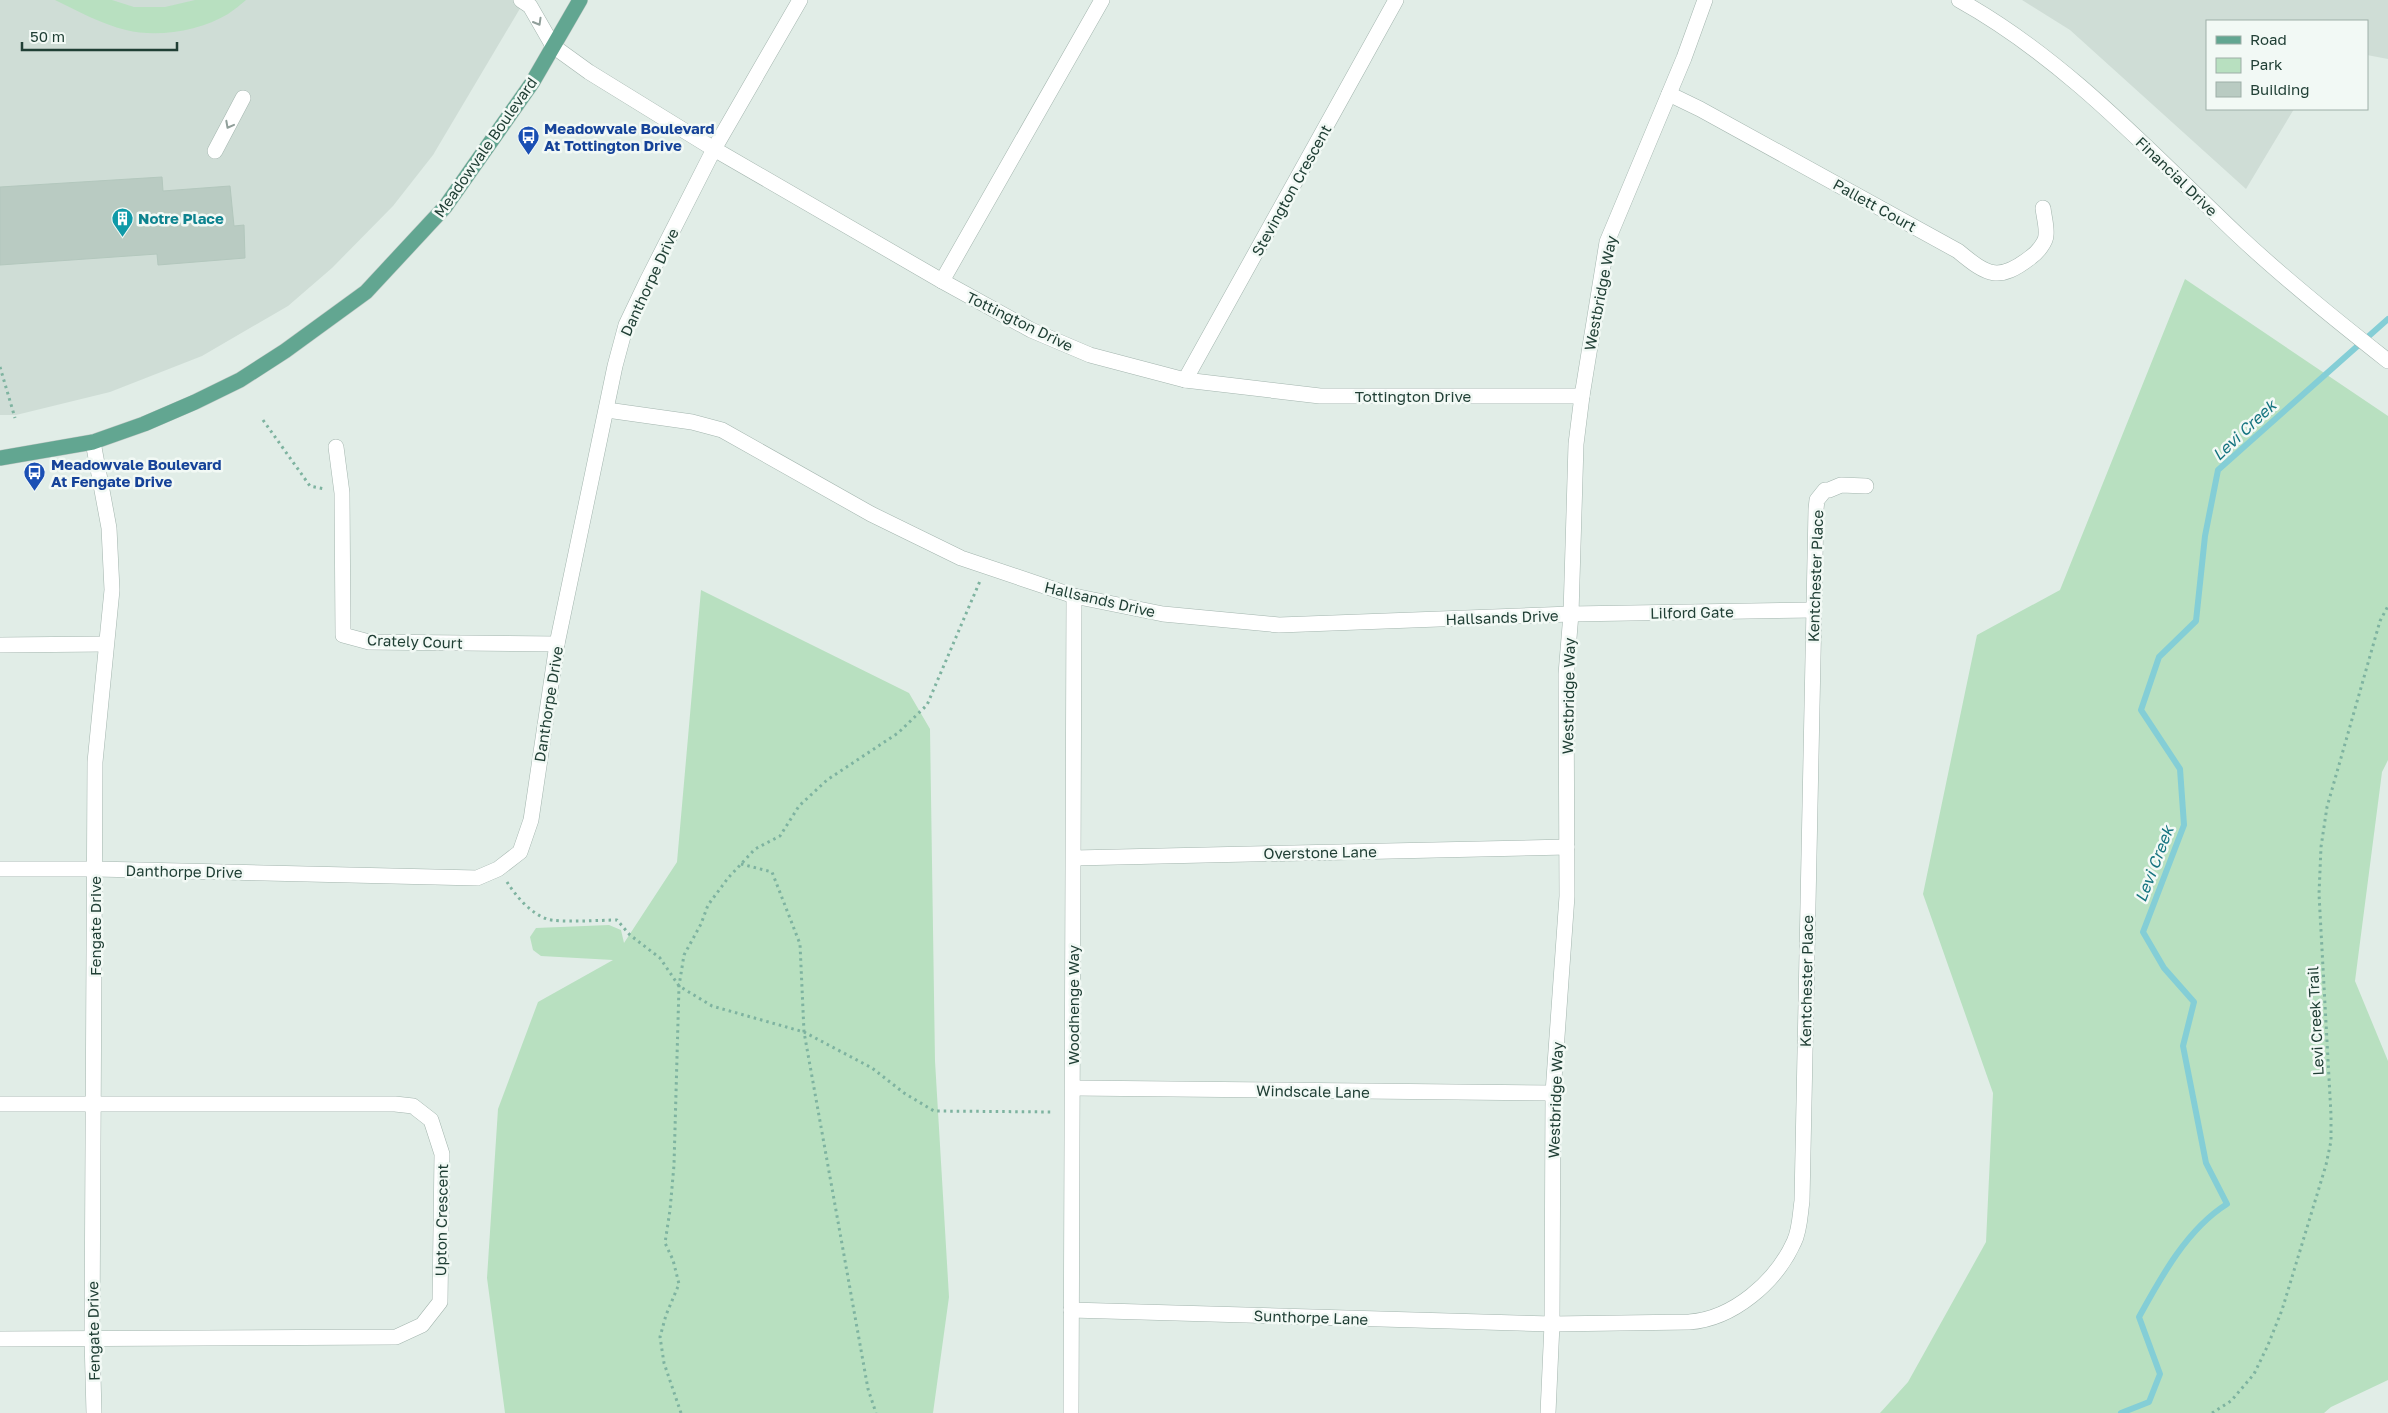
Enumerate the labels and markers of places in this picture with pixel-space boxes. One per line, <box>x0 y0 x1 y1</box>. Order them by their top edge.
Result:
place label: Meadowvale Boulevard At Tottington Drive <box>544 119 715 154</box>
bus stop icon: Meadowvale Boulevard At Tottington Drive <box>516 125 540 156</box>
building icon: Notre Place <box>110 206 134 237</box>
place label: Notre Place <box>138 209 224 227</box>
place label: Meadowvale Boulevard At Fengate Drive <box>51 455 222 490</box>
bus stop icon: Meadowvale Boulevard At Fengate Drive <box>23 461 47 492</box>

